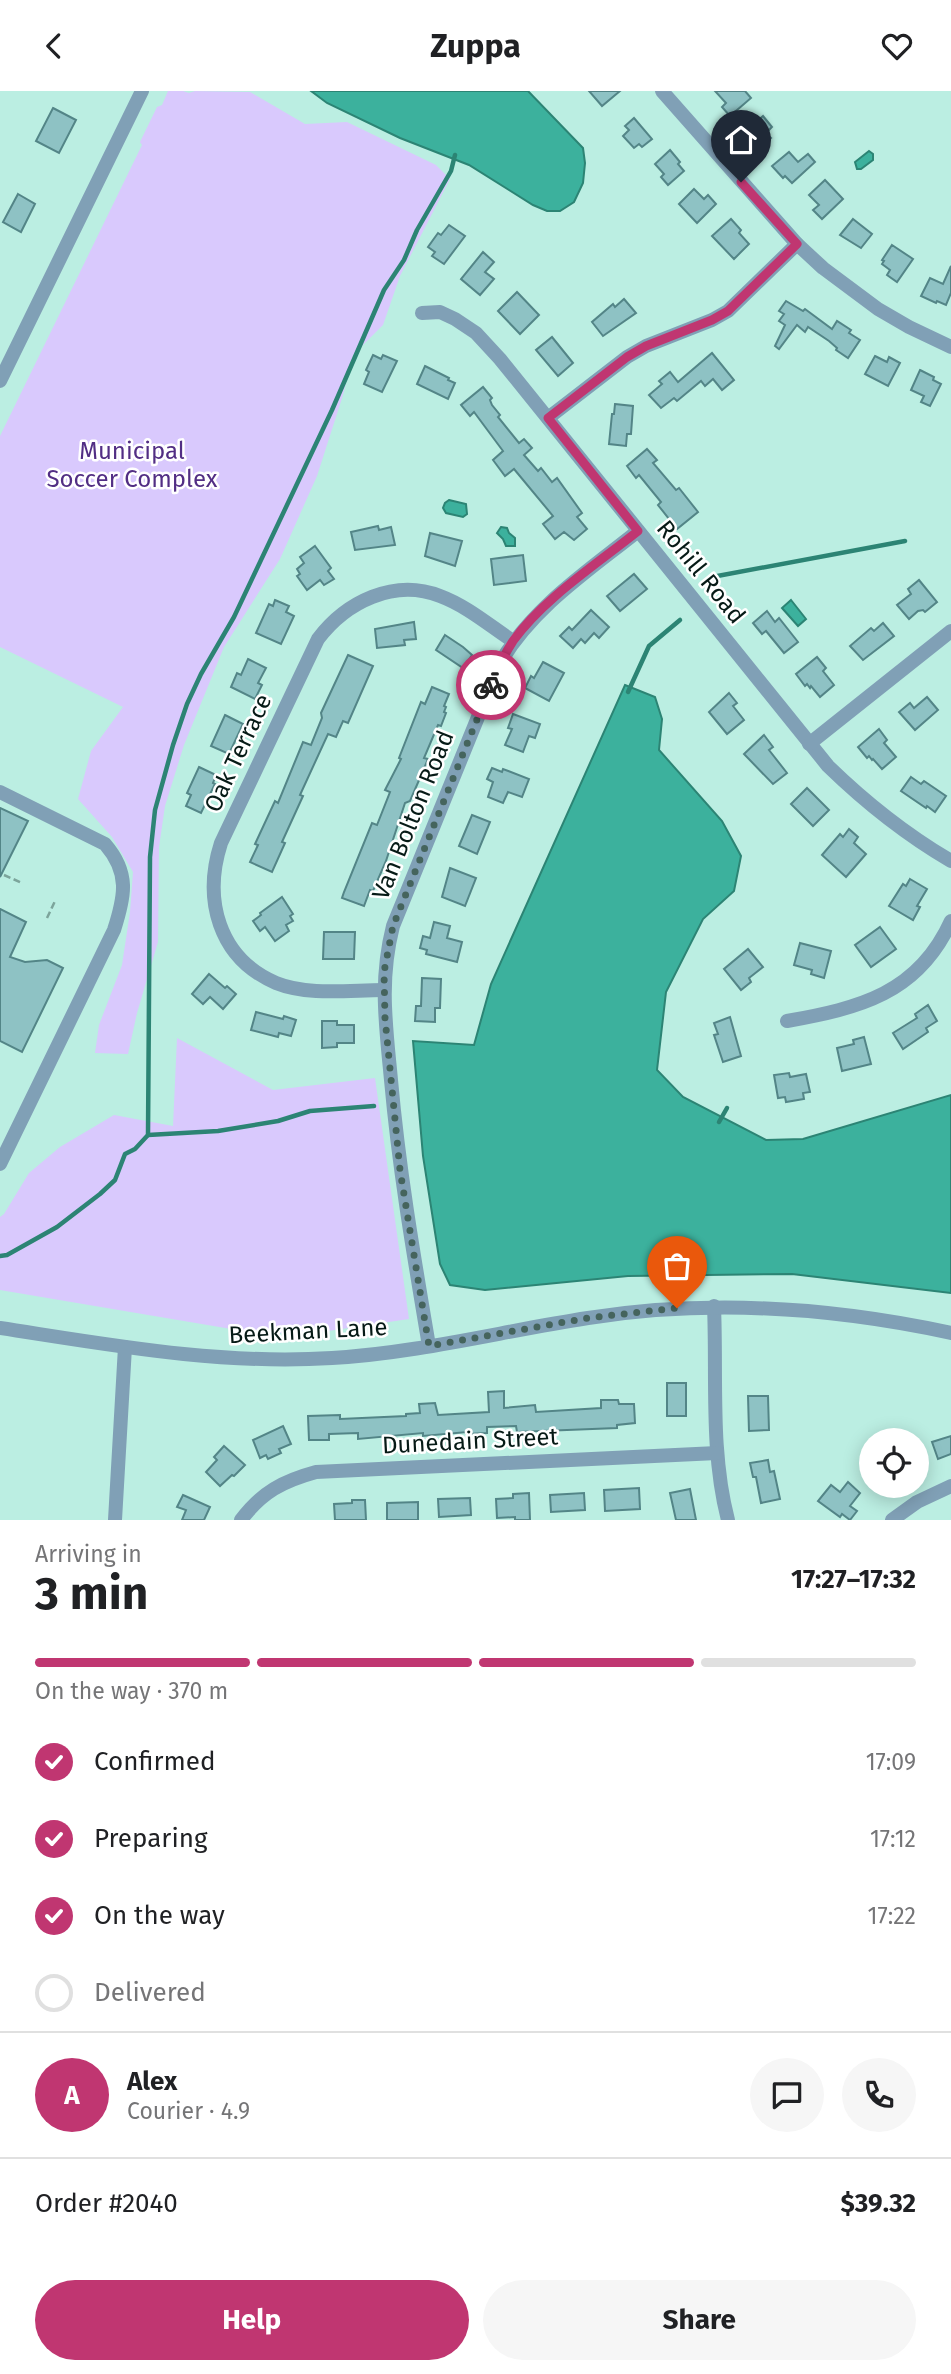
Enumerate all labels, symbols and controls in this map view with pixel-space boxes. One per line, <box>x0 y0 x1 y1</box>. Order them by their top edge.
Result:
icon: back <box>35 27 73 65</box>
text: Zuppa <box>430 27 521 65</box>
icon: heart <box>878 27 916 65</box>
pin <box>711 110 771 182</box>
icon: home <box>722 121 760 159</box>
park label: Municipal Soccer Complex <box>47 437 218 493</box>
street label: Rohill Road <box>651 515 751 629</box>
courier <box>456 650 526 720</box>
icon: bike <box>472 666 510 704</box>
street label: Oak Terrace <box>198 690 278 816</box>
street label: Van Bolton Road <box>366 726 460 904</box>
pin <box>647 1236 707 1308</box>
icon: bag <box>658 1247 696 1285</box>
street label: Beekman Lane <box>228 1313 388 1349</box>
street label: Dunedain Street <box>381 1422 559 1460</box>
map controls <box>859 1428 929 1498</box>
button: locate <box>859 1428 929 1498</box>
text: Arriving in <box>35 1540 142 1568</box>
text: 17:27–17:32 <box>791 1564 916 1595</box>
text: 3 min <box>35 1566 148 1621</box>
text: On the way · 370 m <box>35 1677 228 1705</box>
icon: check <box>35 1743 73 1781</box>
text: Confirmed <box>94 1746 215 1777</box>
text: 17:09 <box>866 1748 916 1776</box>
icon: check <box>35 1820 73 1858</box>
text: Preparing <box>94 1823 207 1854</box>
text: 17:12 <box>870 1825 916 1853</box>
icon: check <box>35 1897 73 1935</box>
text: On the way <box>94 1900 225 1931</box>
text: 17:22 <box>868 1902 916 1930</box>
text: Delivered <box>94 1977 206 2008</box>
button: chat <box>750 2058 824 2132</box>
button: phone <box>842 2058 916 2132</box>
text: Alex <box>127 2066 177 2097</box>
text: A <box>64 2080 80 2111</box>
text: Courier · 4.9 <box>127 2097 250 2125</box>
text: Order #2040 <box>35 2188 178 2219</box>
text: $39.32 <box>841 2188 916 2219</box>
button: Help <box>35 2280 469 2360</box>
button: Share <box>483 2280 916 2360</box>

